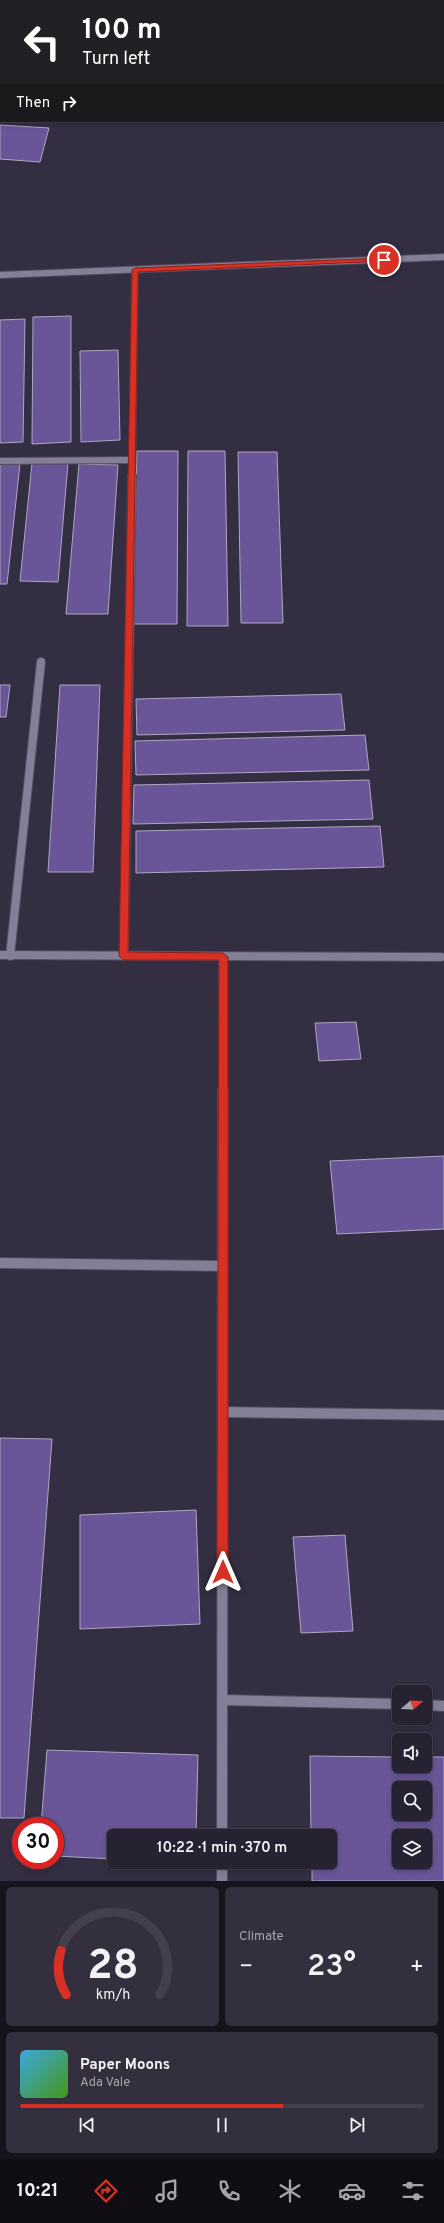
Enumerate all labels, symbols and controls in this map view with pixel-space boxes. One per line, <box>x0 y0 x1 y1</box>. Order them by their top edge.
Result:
text: 100 m <box>82 13 162 49</box>
icon: left <box>16 16 68 68</box>
text: Turn left <box>82 48 150 71</box>
icon: right <box>58 92 80 114</box>
text: Then <box>16 94 50 113</box>
pin <box>367 243 401 277</box>
icon: arrive <box>373 249 395 271</box>
position arrow <box>202 1551 244 1593</box>
north arrow <box>392 1685 432 1725</box>
map controls <box>392 1685 432 1869</box>
button: sound <box>392 1733 432 1773</box>
button: search <box>392 1781 432 1821</box>
speed limit sign: 30 <box>12 1817 64 1869</box>
button: layers <box>392 1829 432 1869</box>
text: 10:22 · 1 min · 370 m <box>157 1839 287 1858</box>
text: Climate <box>239 1929 284 1945</box>
text: 28 <box>87 1940 138 1993</box>
text: 23° <box>307 1949 356 1986</box>
text: − <box>239 1954 253 1981</box>
text: + <box>410 1954 424 1981</box>
text: km/h <box>95 1985 130 2003</box>
text: Paper Moons <box>80 2056 170 2075</box>
text: Ada Vale <box>80 2075 130 2091</box>
icon: previous <box>76 2114 98 2136</box>
icon: pause <box>211 2114 233 2136</box>
icon: next <box>346 2114 368 2136</box>
icon: directions <box>92 2177 120 2205</box>
icon: music <box>153 2177 181 2205</box>
icon: phone <box>215 2177 243 2205</box>
icon: climate <box>276 2177 304 2205</box>
icon: car <box>338 2177 366 2205</box>
icon: filters <box>399 2177 427 2205</box>
text: 10:21 <box>17 2180 58 2203</box>

